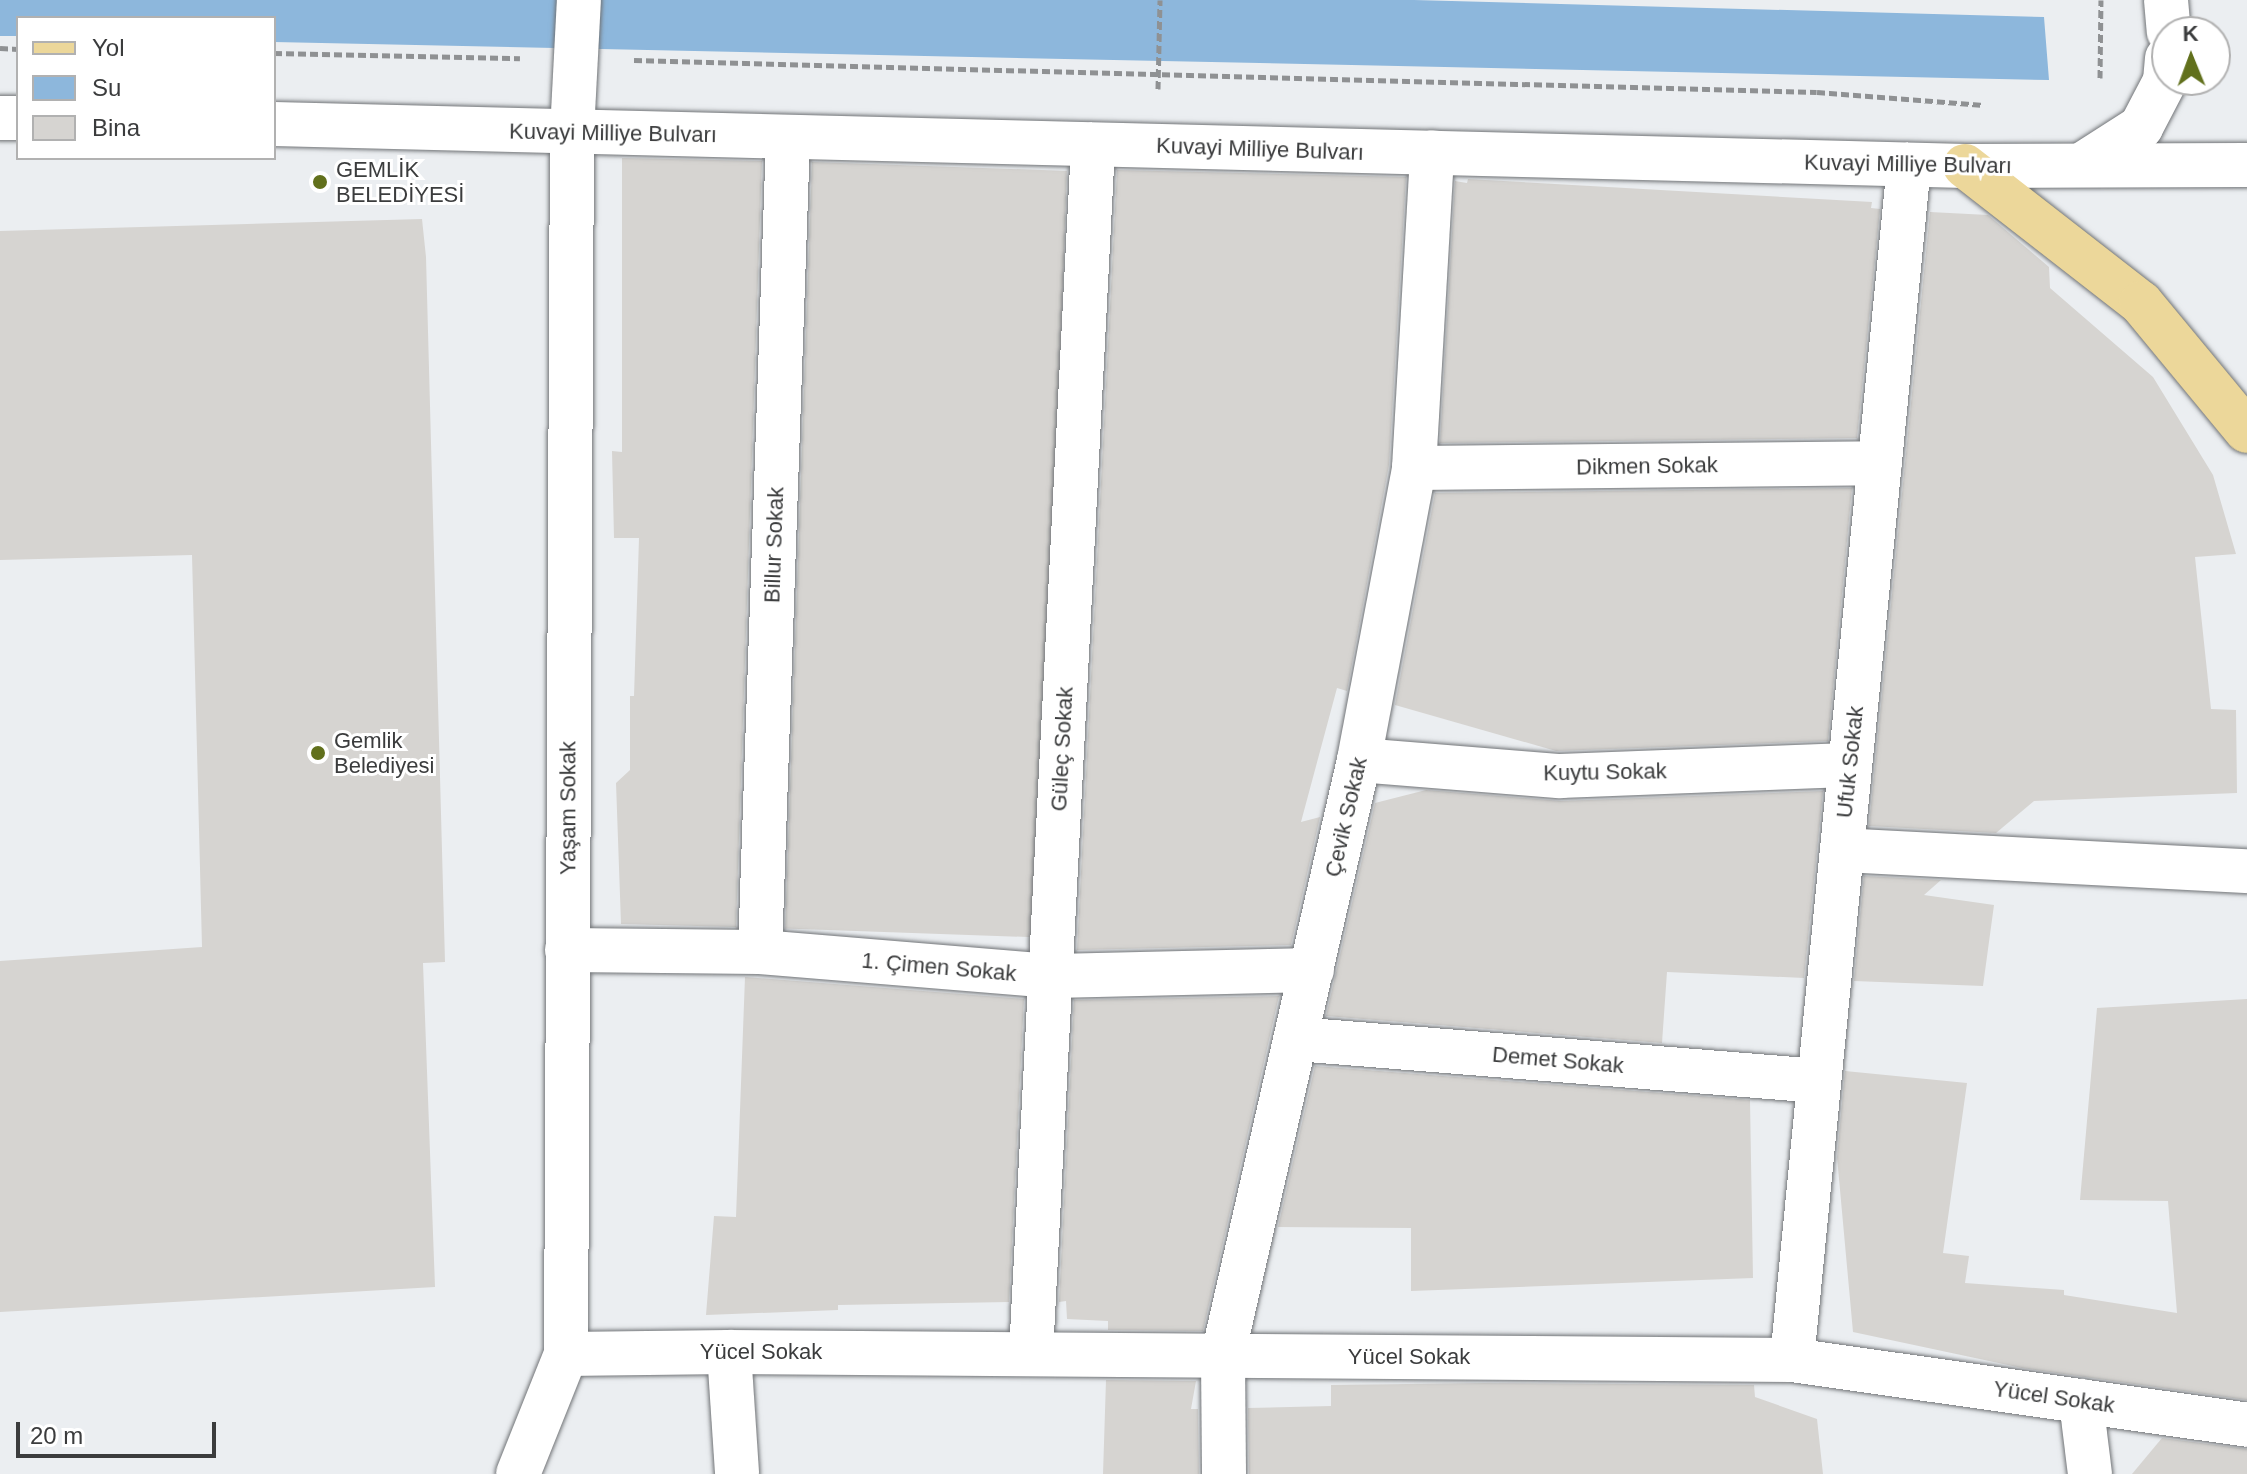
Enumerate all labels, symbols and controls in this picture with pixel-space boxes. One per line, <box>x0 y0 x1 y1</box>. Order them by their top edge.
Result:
legend <box>16 16 276 160</box>
north arrow <box>2151 16 2231 96</box>
text: K <box>2182 21 2199 46</box>
text: Yol <box>92 34 124 61</box>
text: Su <box>92 74 121 101</box>
text: Bina <box>92 114 140 141</box>
street label: Kuvayi Milliye Bulvarı <box>509 118 717 148</box>
street label: Kuvayi Milliye Bulvarı <box>1156 132 1364 166</box>
street label: Kuvayi Milliye Bulvarı <box>1804 149 2012 179</box>
place label: GEMLİK BELEDİYESİ <box>336 156 464 208</box>
marker: GEMLİK BELEDİYESİ <box>311 173 329 191</box>
street label: Dikmen Sokak <box>1576 452 1718 480</box>
street label: Billur Sokak <box>759 486 789 604</box>
street label: Güleç Sokak <box>1046 686 1078 812</box>
street label: Ufuk Sokak <box>1831 705 1869 819</box>
place label: Gemlik Belediyesi <box>334 727 434 778</box>
street label: Yaşam Sokak <box>555 741 581 875</box>
marker: Gemlik Belediyesi <box>309 744 327 762</box>
street label: Çevik Sokak <box>1319 754 1373 880</box>
street label: Kuytu Sokak <box>1543 758 1667 786</box>
street label: 1. Çimen Sokak <box>861 947 1017 987</box>
street label: Demet Sokak <box>1491 1041 1625 1079</box>
street label: Yücel Sokak <box>700 1339 822 1365</box>
street label: Yücel Sokak <box>1348 1344 1470 1370</box>
street label: Yücel Sokak <box>1992 1375 2116 1419</box>
scale bar <box>20 1406 220 1456</box>
text: 20 m <box>30 1422 83 1449</box>

